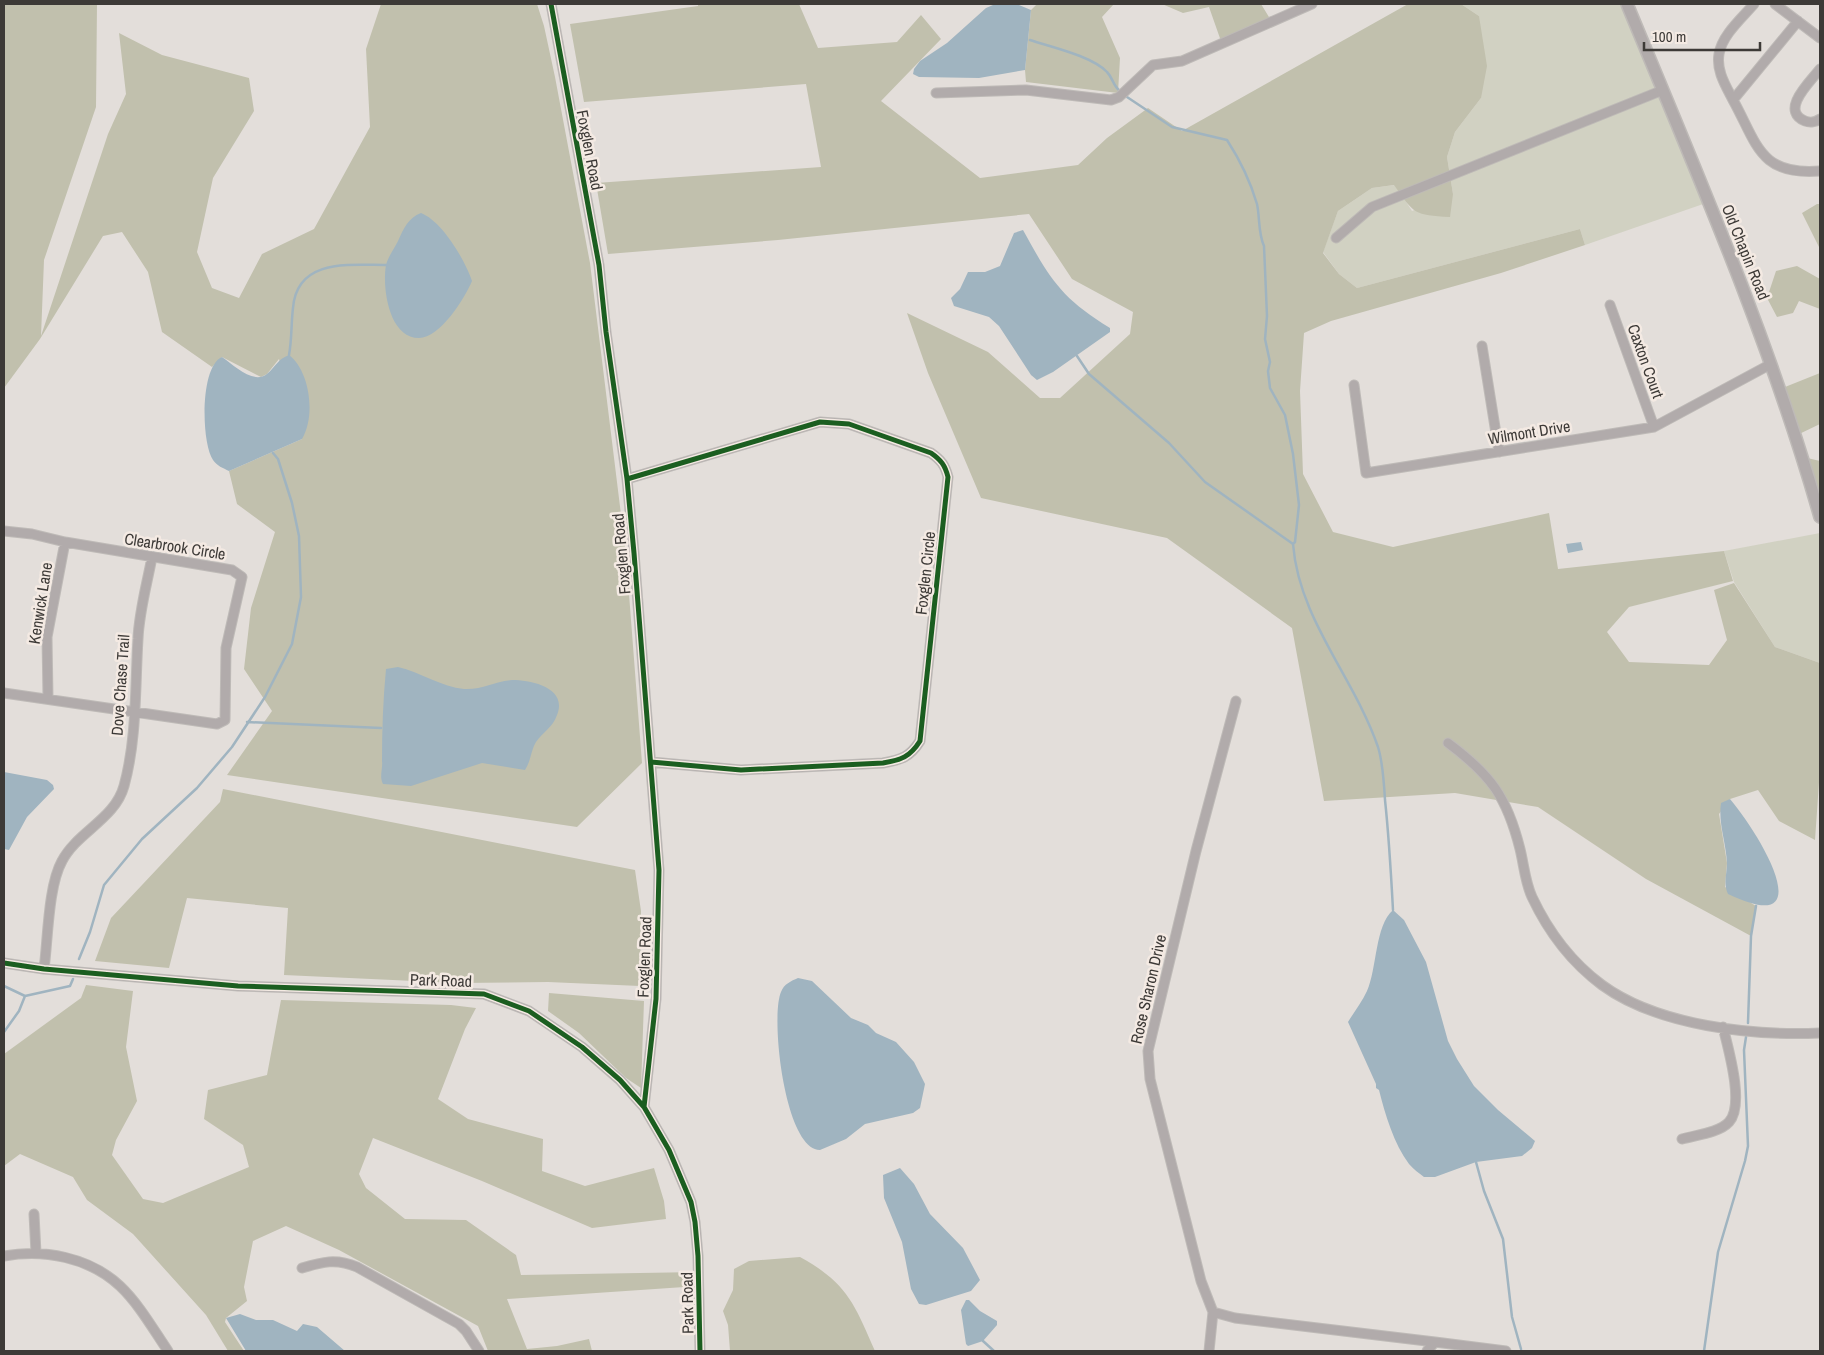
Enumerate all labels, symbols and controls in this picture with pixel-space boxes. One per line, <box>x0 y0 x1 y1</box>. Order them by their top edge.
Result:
scale bar <box>1644 20 1760 52</box>
text: 100 m <box>1652 26 1686 47</box>
street label: Foxglen Road <box>571 108 609 192</box>
street label: Old Chapin Road <box>1717 201 1775 303</box>
street label: Caxton Court <box>1622 321 1670 401</box>
street label: Wilmont Drive <box>1486 415 1572 449</box>
street label: Foxglen Road <box>607 513 635 595</box>
street label: Clearbrook Circle <box>123 527 227 565</box>
street label: Foxglen Circle <box>910 530 940 616</box>
street label: Kenwick Lane <box>23 561 57 645</box>
street label: Dove Chase Trail <box>105 634 135 736</box>
street label: Foxglen Road <box>632 916 656 998</box>
street label: Rose Sharon Drive <box>1125 932 1171 1046</box>
street label: Park Road <box>410 968 472 992</box>
street label: Park Road <box>675 1272 699 1334</box>

